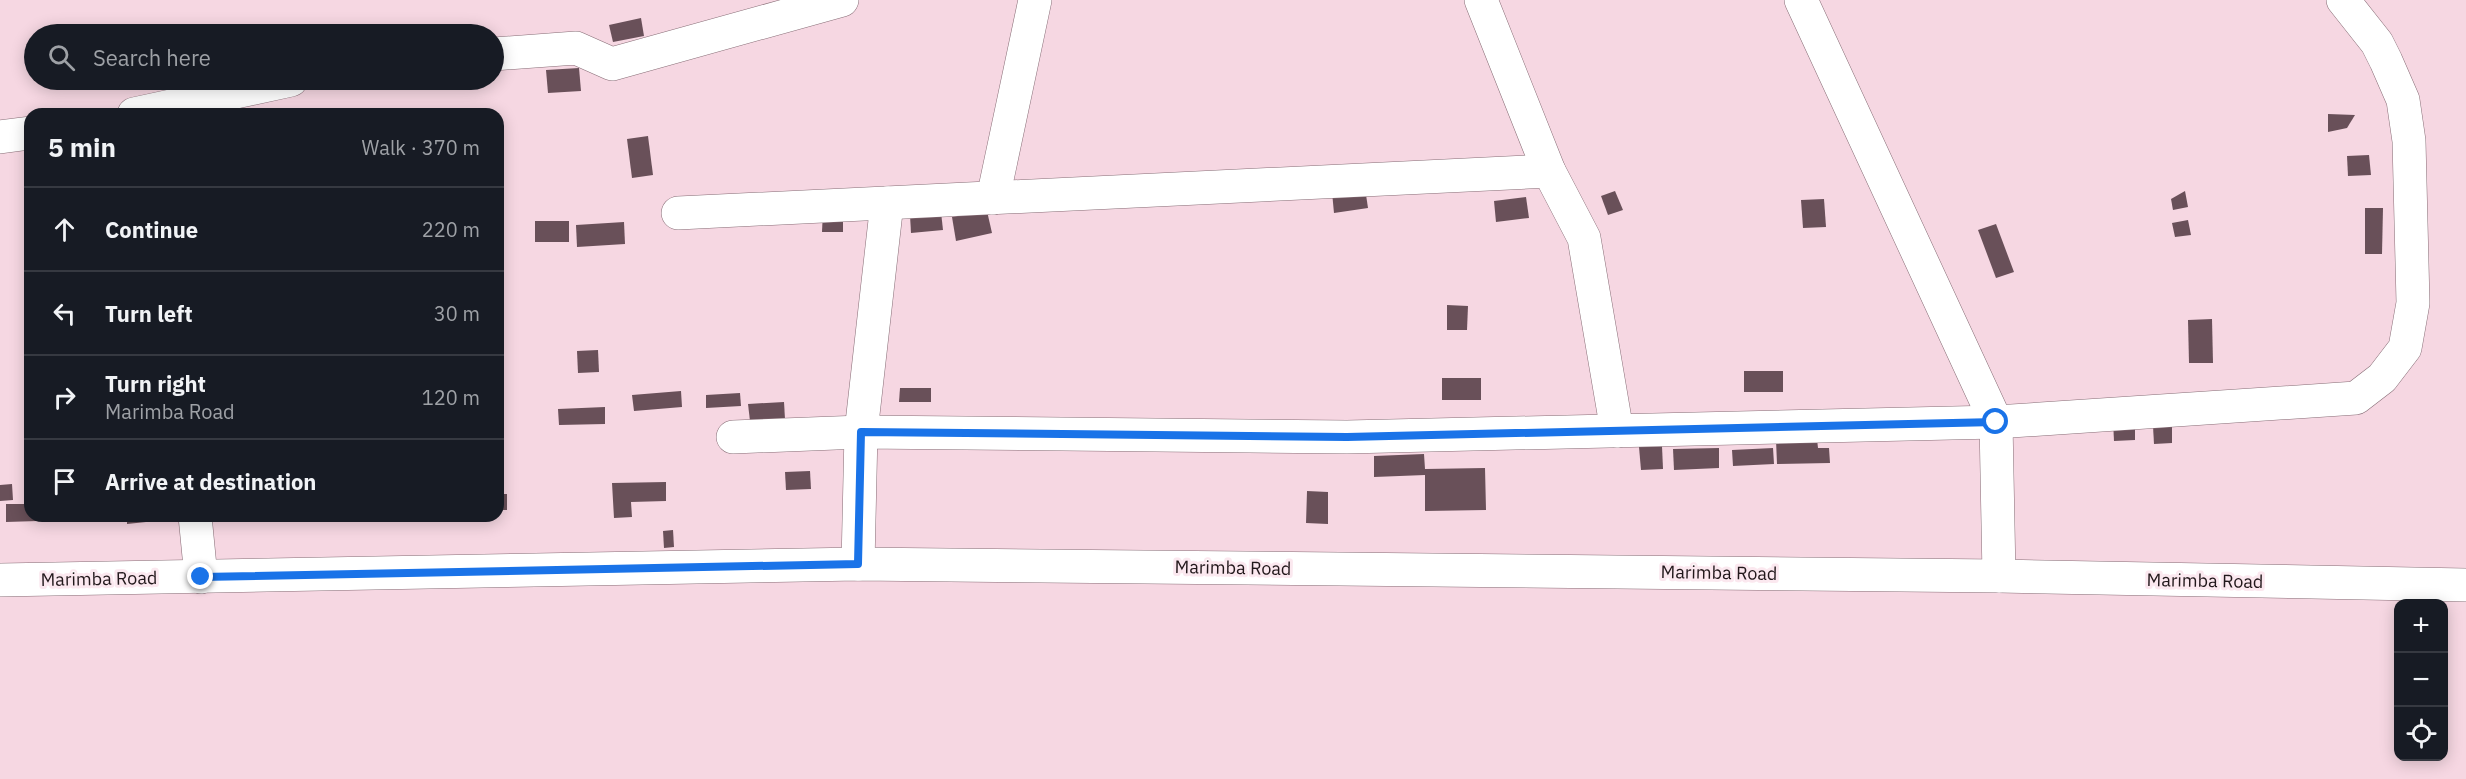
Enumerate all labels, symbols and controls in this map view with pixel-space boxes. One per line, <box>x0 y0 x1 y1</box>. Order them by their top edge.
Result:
search box <box>24 24 504 90</box>
icon: search <box>45 41 78 74</box>
text: Search here <box>93 43 211 72</box>
text: 5 min <box>48 130 116 164</box>
text: Walk · 370 m <box>362 134 480 161</box>
icon: ahead <box>48 213 81 246</box>
text: Continue <box>105 215 198 244</box>
text: 220 m <box>422 216 480 243</box>
icon: left <box>48 297 81 330</box>
text: Turn left <box>105 299 193 328</box>
text: 30 m <box>434 300 480 327</box>
text: Turn right <box>105 369 206 398</box>
icon: right <box>48 381 81 414</box>
text: 120 m <box>422 384 480 411</box>
text: Marimba Road <box>105 398 235 425</box>
route start <box>1982 408 2008 434</box>
icon: arrive <box>48 465 81 498</box>
text: Arrive at destination <box>105 467 316 496</box>
street label: Marimba Road <box>1174 555 1292 580</box>
street label: Marimba Road <box>1660 560 1778 585</box>
route end <box>187 563 213 589</box>
street label: Marimba Road <box>40 566 158 591</box>
street label: Marimba Road <box>2146 568 2264 593</box>
map controls <box>2394 599 2448 761</box>
button: + <box>2394 599 2448 653</box>
button: − <box>2394 653 2448 707</box>
button: locate <box>2394 707 2448 761</box>

